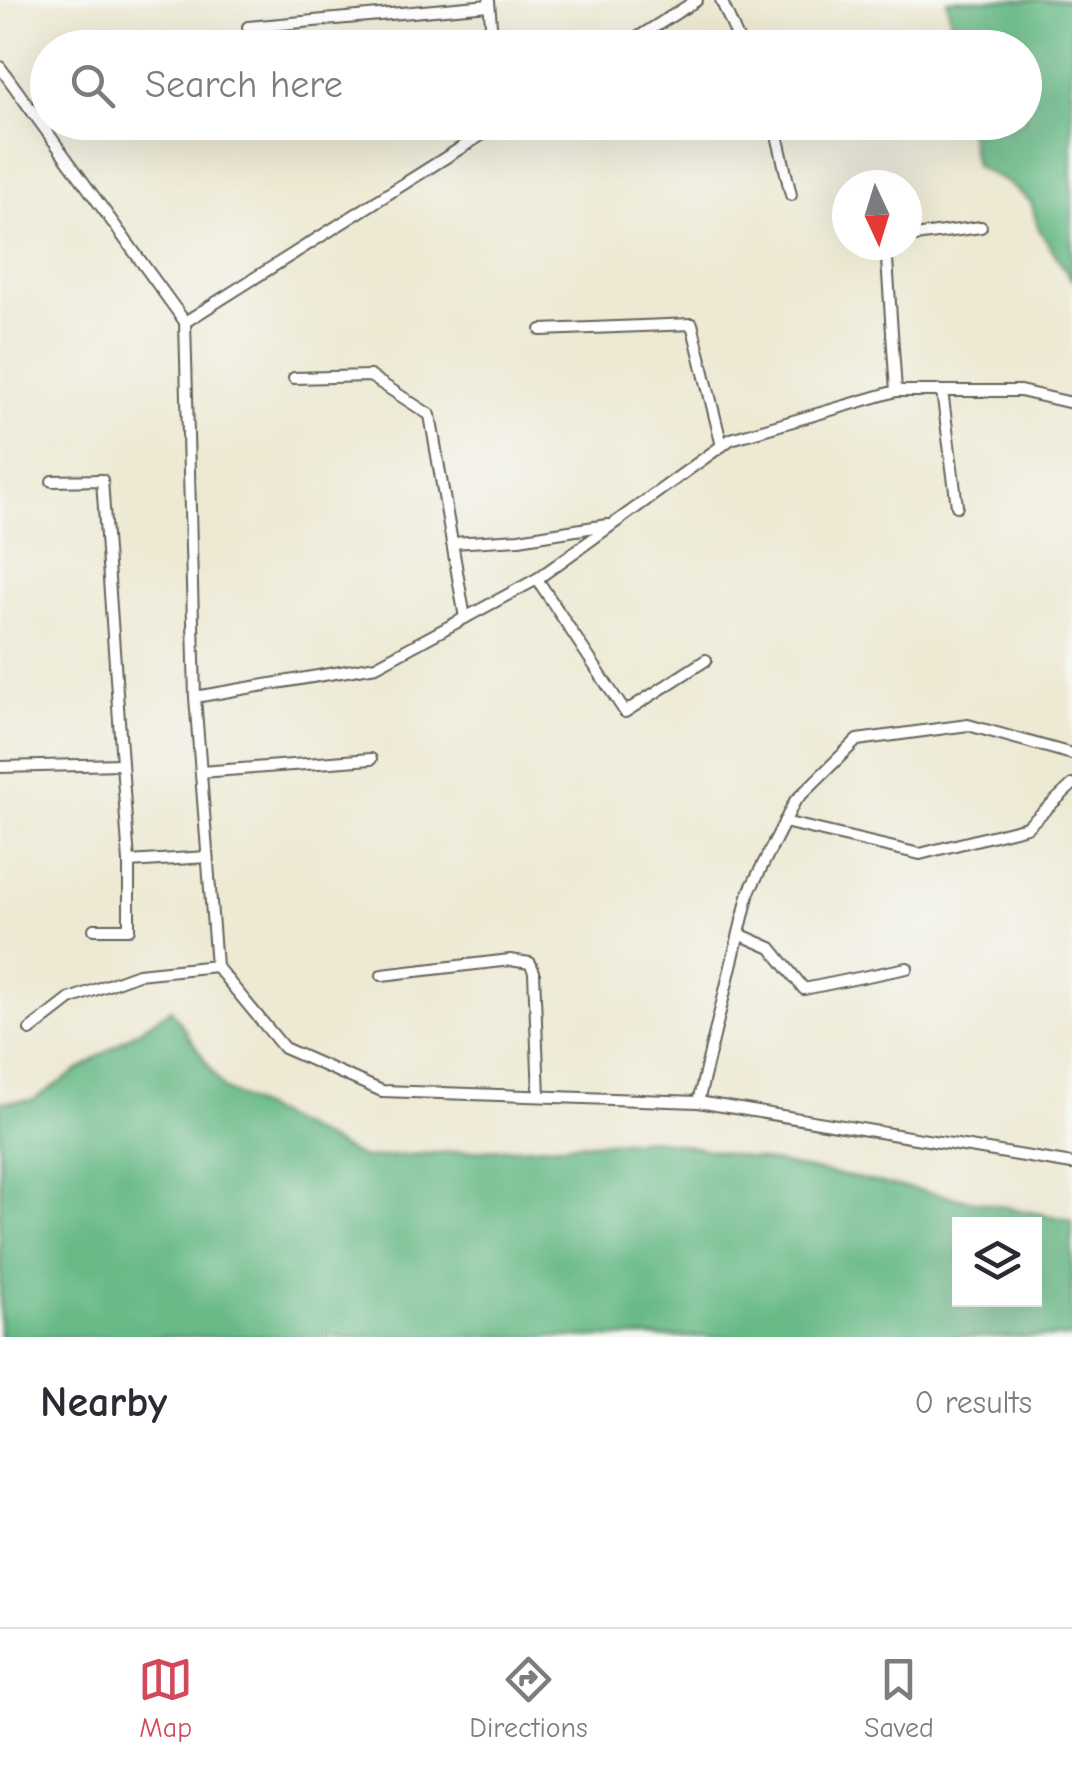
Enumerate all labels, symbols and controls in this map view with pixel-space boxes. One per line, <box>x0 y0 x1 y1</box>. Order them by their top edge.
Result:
search box <box>30 30 1042 140</box>
icon: search <box>65 58 120 113</box>
text: Search here <box>145 63 343 107</box>
north arrow <box>832 170 922 260</box>
map controls <box>952 1217 1042 1307</box>
button: layers <box>952 1217 1042 1307</box>
text: Nearby <box>40 1378 167 1427</box>
text: 0 results <box>915 1384 1032 1421</box>
tab: Map <box>138 1652 193 1744</box>
tab: Directions <box>469 1652 588 1744</box>
tab: Saved <box>864 1652 934 1744</box>

